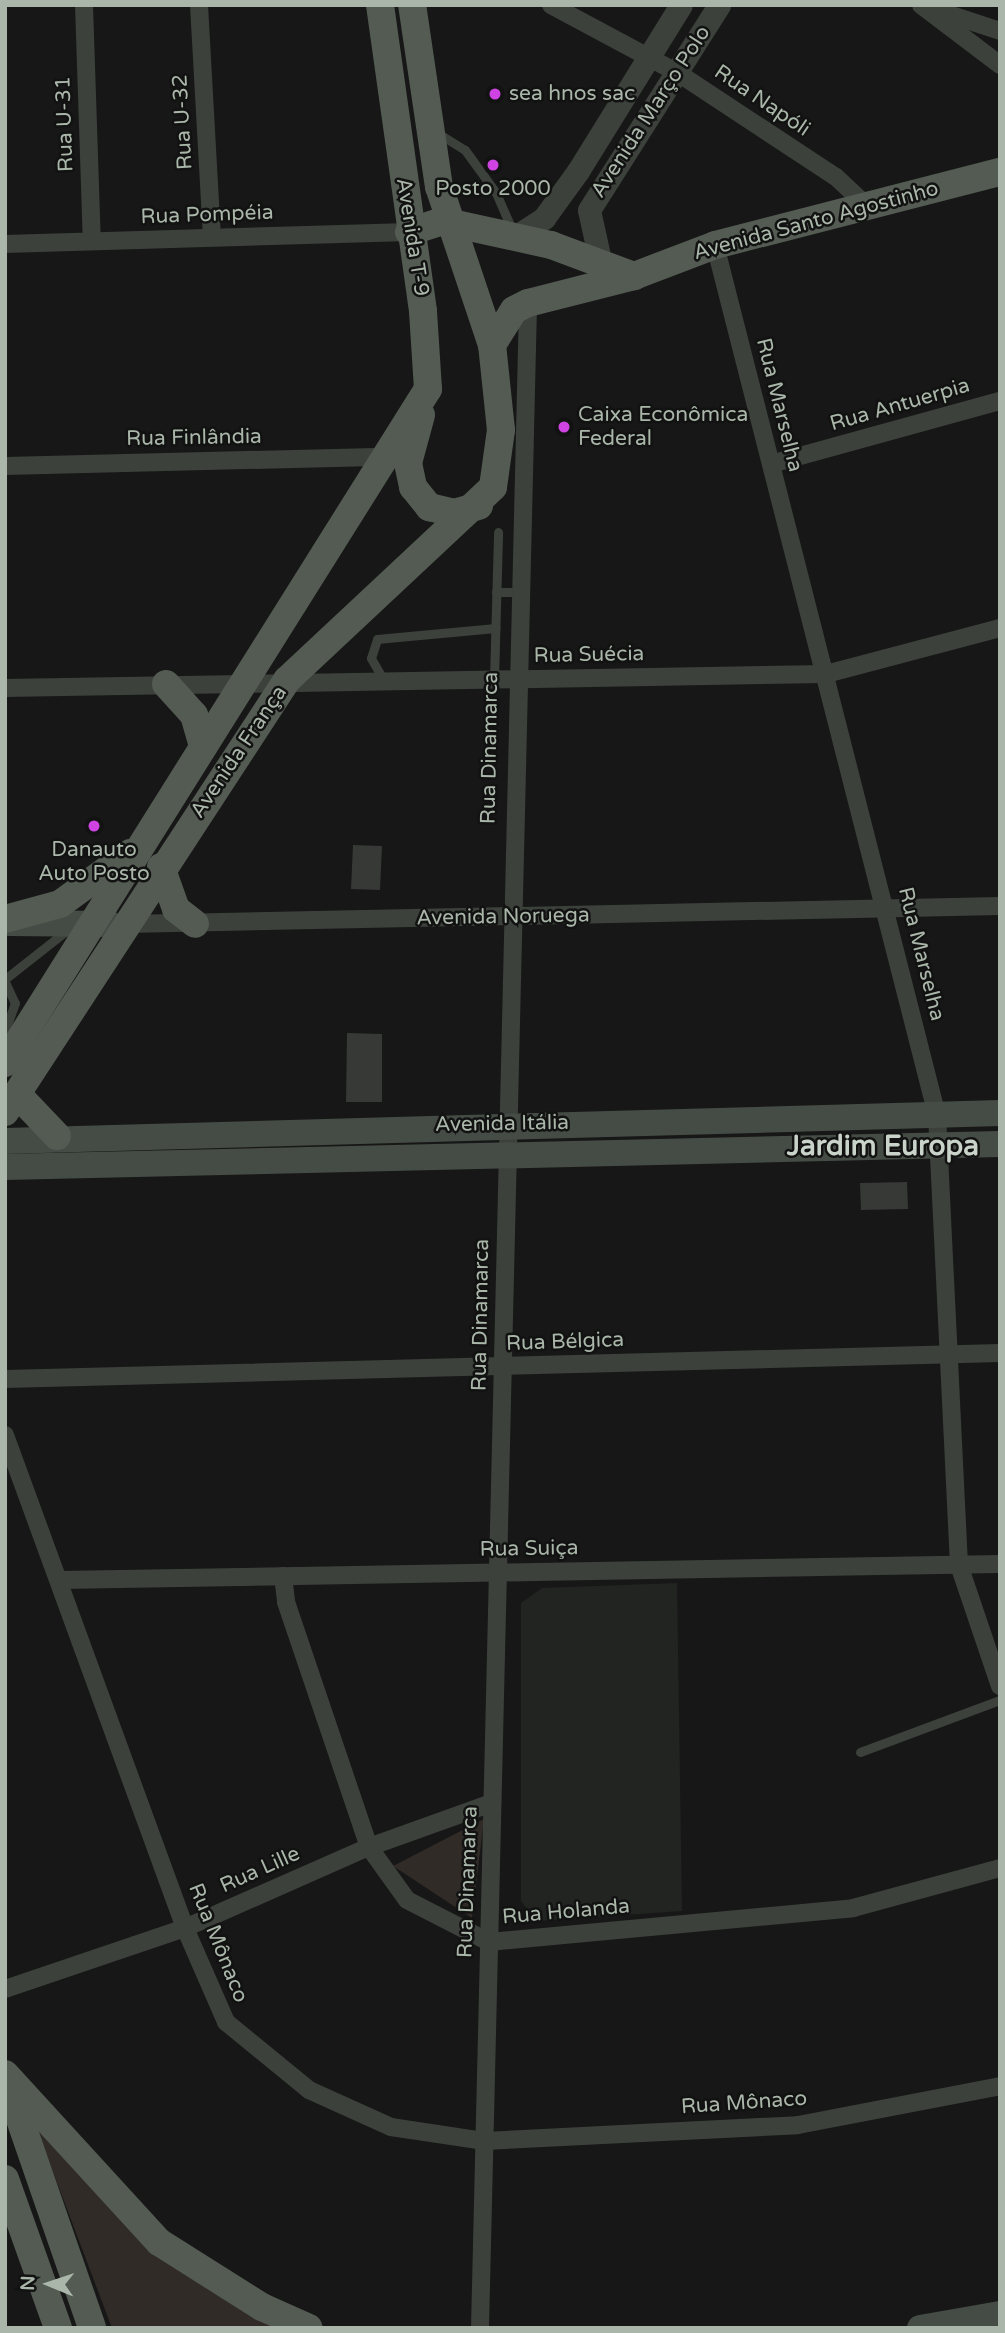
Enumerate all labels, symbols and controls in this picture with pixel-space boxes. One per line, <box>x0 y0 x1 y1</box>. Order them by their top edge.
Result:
street label: Avenida Março Polo <box>586 21 716 203</box>
street label: Rua Napóli <box>709 60 815 142</box>
street label: Rua U-32 <box>168 73 198 171</box>
street label: Rua U-31 <box>51 76 79 172</box>
place label: sea hnos sac <box>509 81 635 107</box>
marker: sea hnos sac <box>487 86 503 102</box>
marker: Posto 2000 <box>485 157 501 173</box>
street label: Avenida T-9 <box>390 176 434 298</box>
place label: Posto 2000 <box>435 176 551 202</box>
street label: Avenida Santo Agostinho <box>691 176 941 266</box>
street label: Rua Pompéia <box>140 200 274 230</box>
street label: Rua Marselha <box>750 336 808 474</box>
street label: Rua Antuerpia <box>827 373 973 437</box>
place label: Caixa Econômica Federal <box>578 402 748 452</box>
marker: Caixa Econômica Federal <box>556 419 572 435</box>
street label: Rua Finlândia <box>126 424 262 452</box>
street label: Rua Suécia <box>533 641 645 669</box>
street label: Rua Dinamarca <box>476 672 504 824</box>
street label: Avenida França <box>185 681 293 823</box>
marker: Danauto Auto Posto <box>86 818 102 834</box>
place label: Danauto Auto Posto <box>38 837 150 887</box>
street label: Rua Marselha <box>892 885 950 1023</box>
street label: Avenida Noruega <box>416 903 590 931</box>
street label: Avenida Itália <box>435 1110 569 1138</box>
district label: Jardim Europa <box>787 1129 979 1163</box>
street label: Rua Dinamarca <box>467 1239 495 1391</box>
street label: Rua Bélgica <box>506 1327 624 1357</box>
street label: Rua Suiça <box>479 1536 579 1562</box>
street label: Rua Dinamarca <box>453 1806 483 1958</box>
street label: Rua Lille <box>216 1841 304 1899</box>
street label: Rua Mônaco <box>183 1880 253 2006</box>
street label: Rua Holanda <box>501 1894 631 1930</box>
street label: Rua Mônaco <box>680 2086 808 2120</box>
north arrow <box>14 2249 84 2319</box>
text: N <box>17 2275 39 2291</box>

